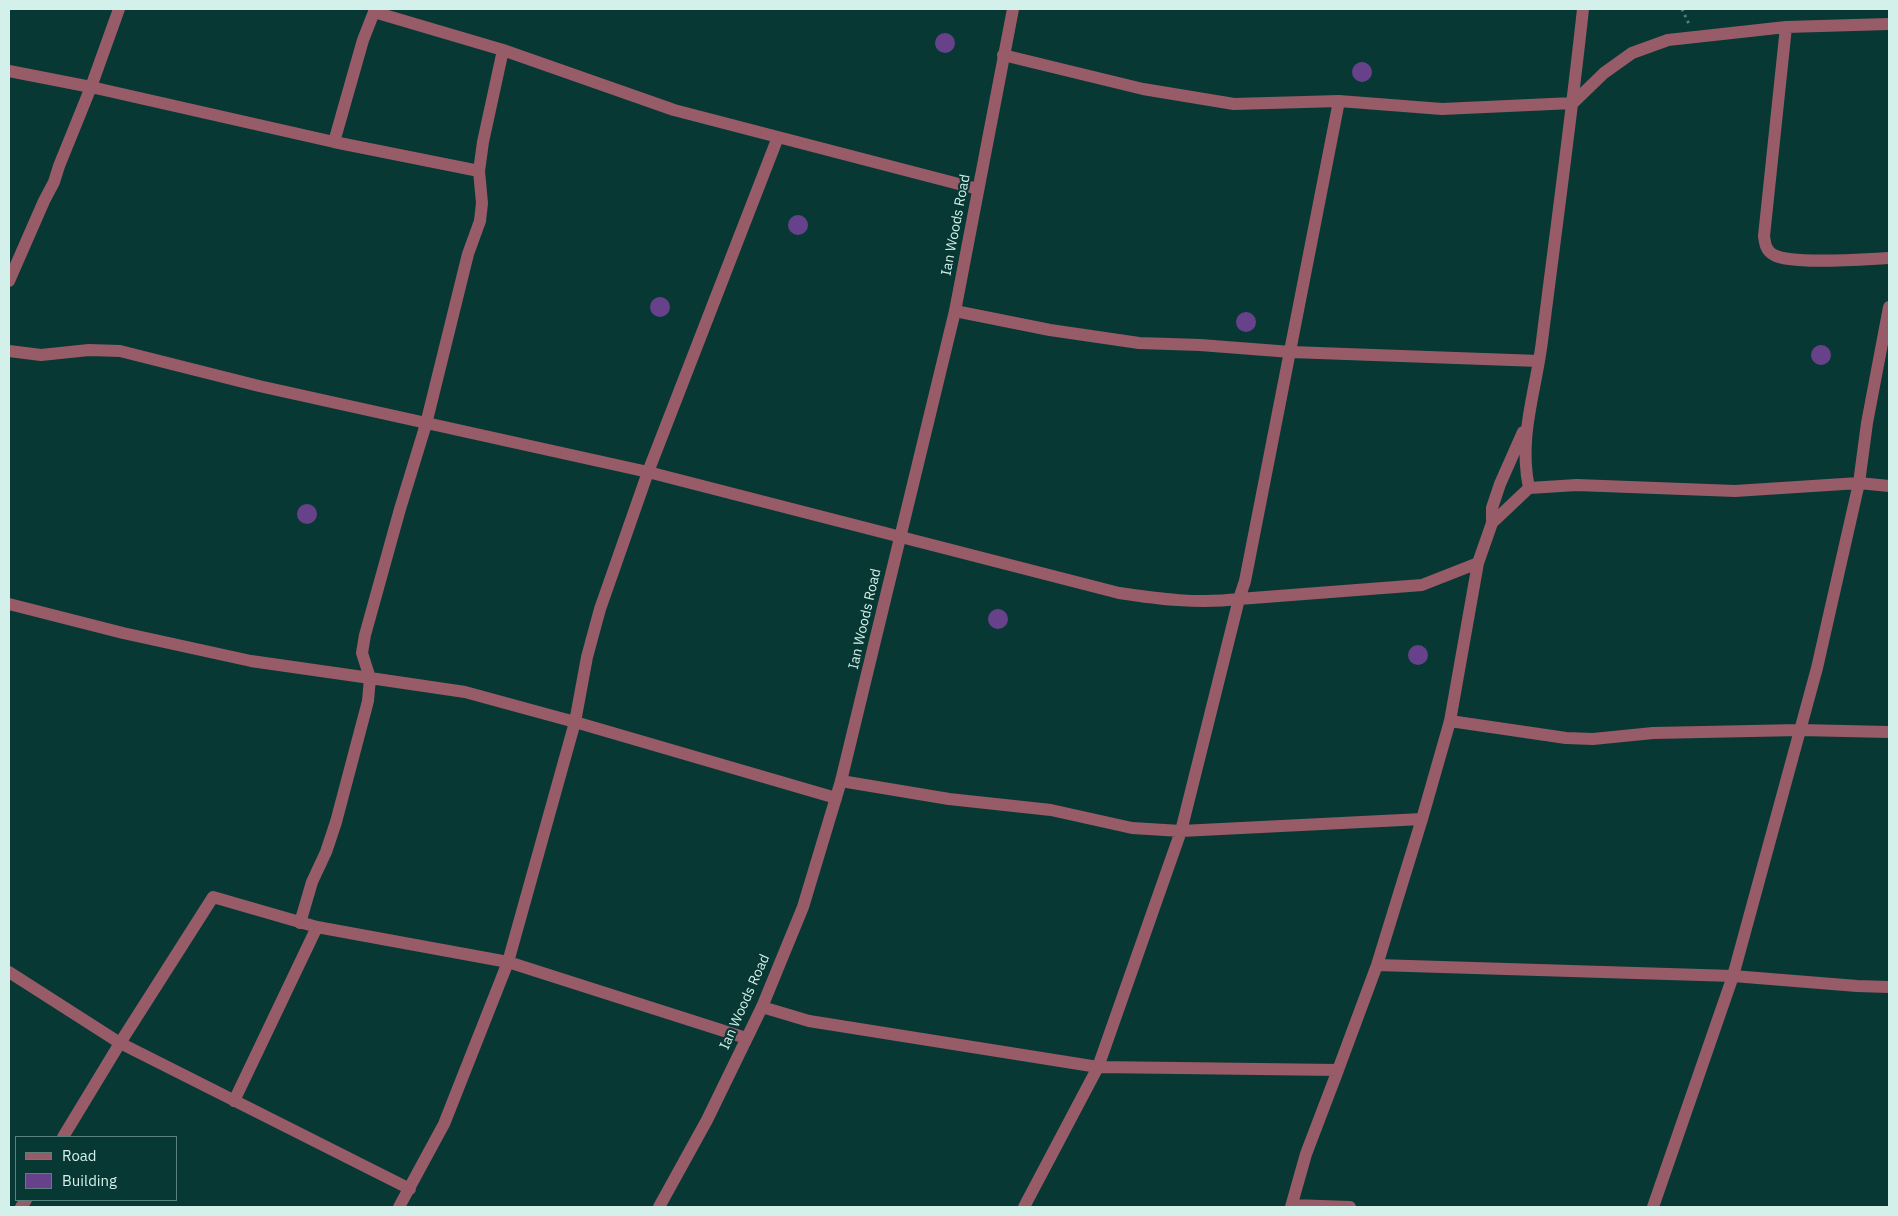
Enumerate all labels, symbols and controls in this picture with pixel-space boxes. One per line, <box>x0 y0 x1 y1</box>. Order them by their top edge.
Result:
street label: Ian Woods Road <box>938 173 974 277</box>
street label: Ian Woods Road <box>845 567 885 671</box>
street label: Ian Woods Road <box>716 952 774 1052</box>
legend <box>15 1136 178 1201</box>
text: Road <box>62 1146 97 1165</box>
text: Building <box>62 1171 117 1190</box>

